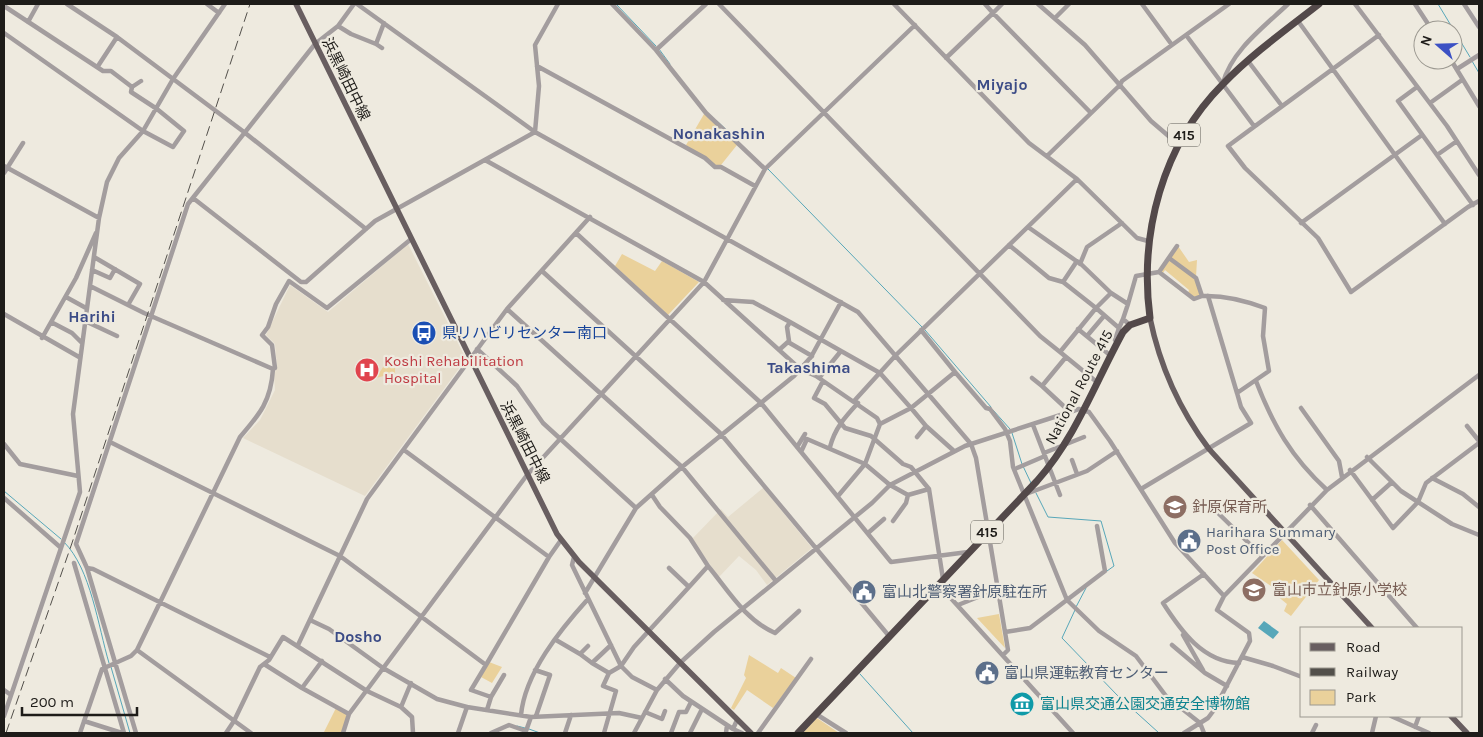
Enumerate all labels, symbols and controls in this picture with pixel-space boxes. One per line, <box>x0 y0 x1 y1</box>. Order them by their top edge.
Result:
north arrow <box>1413 20 1463 70</box>
text: N <box>1417 33 1436 48</box>
street label: 浜黒崎田中線 <box>318 35 374 123</box>
district label: Miyajo <box>976 75 1028 94</box>
district label: Nonakashin <box>673 124 765 143</box>
road number: 415 <box>1168 124 1200 146</box>
district label: Harihi <box>68 307 116 326</box>
bus stop icon: 県リハビリセンター南口 <box>411 320 437 346</box>
place label: 県リハビリセンター南口 <box>442 324 607 342</box>
street label: National Route 415 <box>1041 327 1117 447</box>
place label: Koshi Rehabilitation Hospital <box>384 352 524 387</box>
hospital icon: Koshi Rehabilitation Hospital <box>354 357 380 383</box>
district label: Takashima <box>767 358 851 377</box>
street label: 浜黒崎田中線 <box>497 398 553 486</box>
school or university icon: 針原保育所 <box>1162 494 1188 520</box>
place label: 針原保育所 <box>1192 498 1267 516</box>
road number: 415 <box>971 520 1003 544</box>
place label: Harihara Summary Post Office <box>1206 523 1336 558</box>
public building icon: Harihara Summary Post Office <box>1176 528 1202 554</box>
school or university icon: 富山市立針原小学校 <box>1241 577 1267 603</box>
public building icon: 富山北警察署針原駐在所 <box>851 579 877 605</box>
place label: 富山市立針原小学校 <box>1272 581 1407 599</box>
place label: 富山北警察署針原駐在所 <box>882 583 1047 601</box>
district label: Dosho <box>334 627 382 646</box>
legend <box>1300 627 1463 717</box>
text: Road <box>1346 638 1381 656</box>
public building icon: 富山県運転教育センター <box>974 660 1000 686</box>
text: Railway <box>1346 663 1398 681</box>
place label: 富山県運転教育センター <box>1004 664 1169 682</box>
scale bar <box>22 684 138 716</box>
text: Park <box>1346 688 1376 706</box>
museum icon: 富山県交通公園交通安全博物館 <box>1009 691 1035 717</box>
text: 200 m <box>30 693 74 711</box>
place label: 富山県交通公園交通安全博物館 <box>1040 695 1250 713</box>

